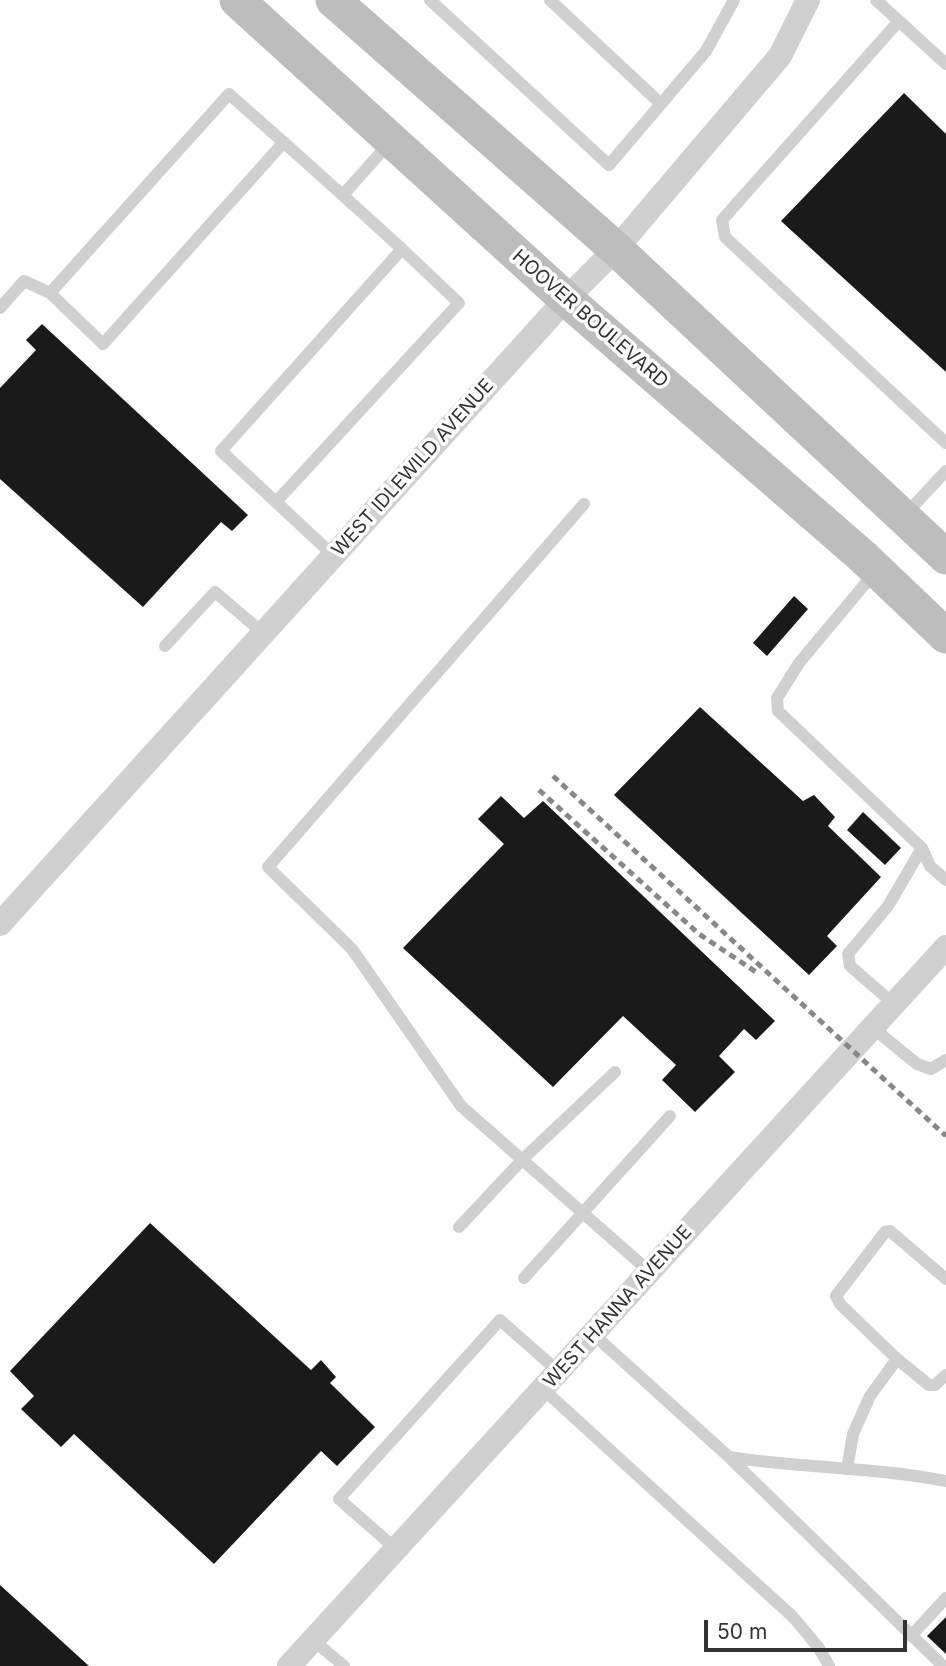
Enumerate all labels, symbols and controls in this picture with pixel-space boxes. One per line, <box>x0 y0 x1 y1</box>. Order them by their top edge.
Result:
street label: HOOVER BOULEVARD <box>508 245 672 393</box>
street label: WEST IDLEWILD AVENUE <box>327 375 499 561</box>
street label: WEST HANNA AVENUE <box>539 1221 697 1393</box>
scale bar <box>708 1606 911 1650</box>
text: 50 m <box>717 1619 767 1644</box>

